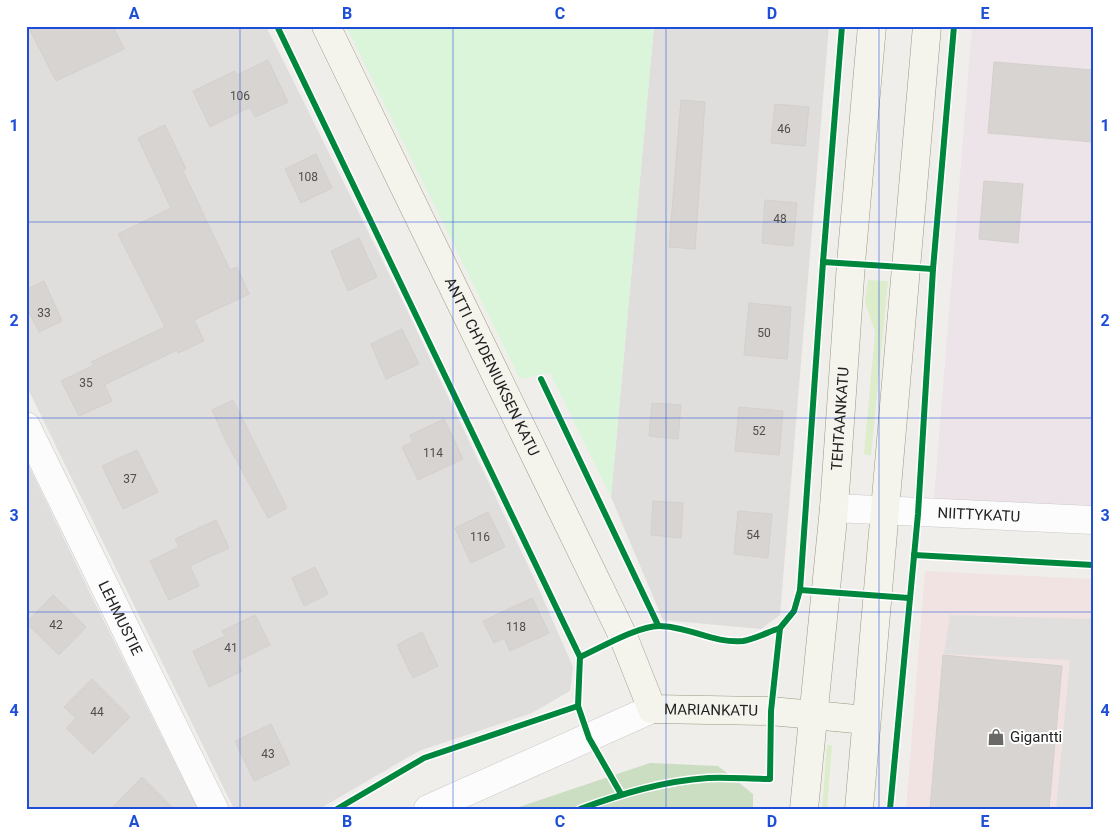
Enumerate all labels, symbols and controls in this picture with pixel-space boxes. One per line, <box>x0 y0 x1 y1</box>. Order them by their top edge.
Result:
text: A <box>129 4 140 23</box>
text: B <box>342 4 352 23</box>
text: C <box>555 4 565 23</box>
text: D <box>767 4 777 23</box>
text: E <box>981 4 990 23</box>
house number: 106 <box>230 89 250 103</box>
text: 1 <box>9 116 19 135</box>
text: 1 <box>1100 116 1110 135</box>
house number: 46 <box>777 122 791 136</box>
house number: 108 <box>298 170 318 184</box>
house number: 48 <box>773 212 787 226</box>
street label: ANTTI CHYDENIUKSEN KATU <box>441 274 543 459</box>
house number: 33 <box>37 306 51 320</box>
text: 2 <box>9 311 19 330</box>
text: 2 <box>1100 311 1110 330</box>
house number: 50 <box>757 326 771 340</box>
street label: TEHTAANKATU <box>828 366 853 471</box>
house number: 35 <box>79 376 93 390</box>
house number: 52 <box>752 424 766 438</box>
house number: 114 <box>423 446 443 460</box>
house number: 37 <box>123 472 137 486</box>
street label: NIITTYKATU <box>937 504 1021 526</box>
text: 3 <box>9 506 19 525</box>
text: 3 <box>1100 506 1110 525</box>
house number: 54 <box>746 528 760 542</box>
house number: 116 <box>470 530 490 544</box>
street label: LEHMUSTIE <box>94 578 146 659</box>
house number: 42 <box>49 618 63 632</box>
house number: 118 <box>506 620 526 634</box>
house number: 41 <box>224 641 238 655</box>
street label: MARIANKATU <box>664 700 758 720</box>
text: 4 <box>9 701 19 720</box>
text: 4 <box>1100 701 1110 720</box>
house number: 44 <box>90 705 104 719</box>
shop icon: Gigantti <box>986 727 1006 747</box>
place label: Gigantti <box>1010 728 1062 746</box>
house number: 43 <box>261 747 275 761</box>
text: A <box>129 812 140 831</box>
text: B <box>342 812 352 831</box>
text: C <box>555 812 565 831</box>
text: D <box>767 812 777 831</box>
text: E <box>981 812 990 831</box>

